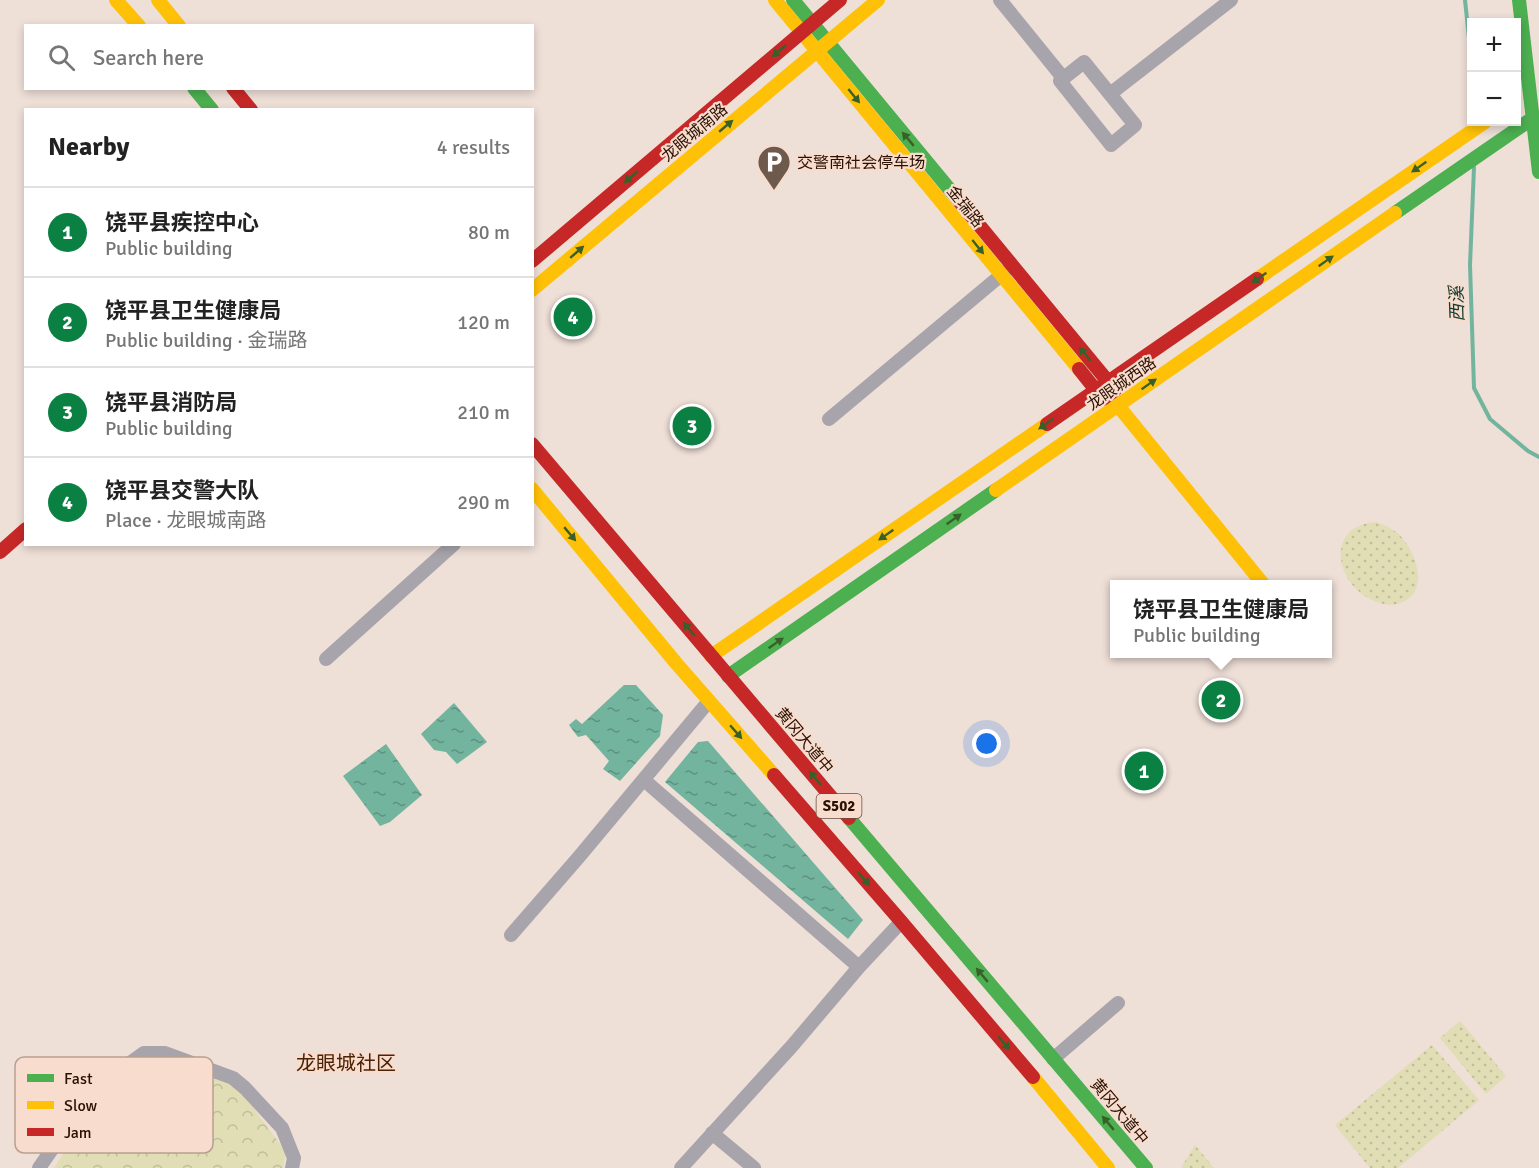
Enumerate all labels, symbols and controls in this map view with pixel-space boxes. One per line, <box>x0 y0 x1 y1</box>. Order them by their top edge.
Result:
map controls <box>1467 18 1521 126</box>
button: + <box>1467 18 1521 72</box>
search box <box>24 24 534 90</box>
icon: search <box>45 41 78 74</box>
text: Search here <box>93 44 204 71</box>
one-way arrow <box>772 44 787 57</box>
button: − <box>1467 72 1521 126</box>
one-way arrow <box>847 88 860 103</box>
street label: 龙眼城南路 <box>658 99 732 166</box>
one-way arrow <box>718 120 734 133</box>
text: Nearby <box>48 131 129 163</box>
one-way arrow <box>901 131 914 147</box>
text: 4 results <box>437 135 510 160</box>
parking icon: 交警南社会停车场 <box>756 144 792 191</box>
place label: 交警南社会停车场 <box>797 153 925 173</box>
one-way arrow <box>1412 161 1428 173</box>
one-way arrow <box>624 170 639 183</box>
street label: 金瑞路 <box>942 182 988 232</box>
text: 饶平县疾控中心 <box>105 209 259 236</box>
text: 1 <box>62 220 73 245</box>
text: 80 m <box>468 220 510 245</box>
text: Public building <box>105 236 233 261</box>
one-way arrow <box>971 239 984 255</box>
one-way arrow <box>569 246 584 259</box>
one-way arrow <box>1318 255 1334 267</box>
one-way arrow <box>1251 272 1267 284</box>
water label: 西溪 <box>1445 284 1469 322</box>
pin: 4 <box>554 294 592 340</box>
text: 饶平县卫生健康局 <box>105 297 281 324</box>
text: 2 <box>62 310 73 335</box>
text: 120 m <box>457 310 510 335</box>
text: Public building · 金瑞路 <box>105 328 308 353</box>
one-way arrow <box>1079 346 1092 362</box>
street label: 龙眼城西路 <box>1083 353 1160 415</box>
one-way arrow <box>1140 378 1156 390</box>
text: 饶平县消防局 <box>105 389 237 416</box>
text: 3 <box>62 400 73 425</box>
text: 210 m <box>457 400 510 425</box>
pin: 3 <box>672 404 712 448</box>
text: Public building <box>105 416 233 441</box>
one-way arrow <box>1039 418 1055 430</box>
text: 饶平县交警大队 <box>105 477 259 504</box>
text: 4 <box>62 490 73 515</box>
text: 290 m <box>457 490 510 515</box>
text: Place · 龙眼城南路 <box>105 508 267 533</box>
one-way arrow <box>946 514 962 525</box>
one-way arrow <box>563 526 576 541</box>
one-way arrow <box>878 529 894 540</box>
popup <box>1110 580 1332 658</box>
text: 饶平县卫生健康局 <box>1133 596 1309 623</box>
one-way arrow <box>683 622 696 637</box>
text: Public building <box>1133 623 1261 648</box>
one-way arrow <box>768 637 785 648</box>
pin: 2 <box>1202 678 1240 722</box>
street label: 黄冈大道中 <box>771 704 838 778</box>
one-way arrow <box>729 724 742 739</box>
your location <box>972 729 1001 758</box>
pin: 1 <box>1124 748 1164 794</box>
one-way arrow <box>809 770 822 786</box>
road number: S502 <box>816 794 862 818</box>
one-way arrow <box>857 871 870 887</box>
one-way arrow <box>976 968 989 983</box>
one-way arrow <box>997 1035 1010 1050</box>
district label: 龙眼城社区 <box>296 1051 396 1076</box>
legend <box>15 1057 213 1153</box>
text: Fast <box>64 1069 93 1089</box>
street label: 黄冈大道中 <box>1086 1075 1153 1149</box>
text: Slow <box>64 1096 98 1116</box>
one-way arrow <box>1102 1116 1115 1131</box>
text: Jam <box>64 1123 92 1143</box>

